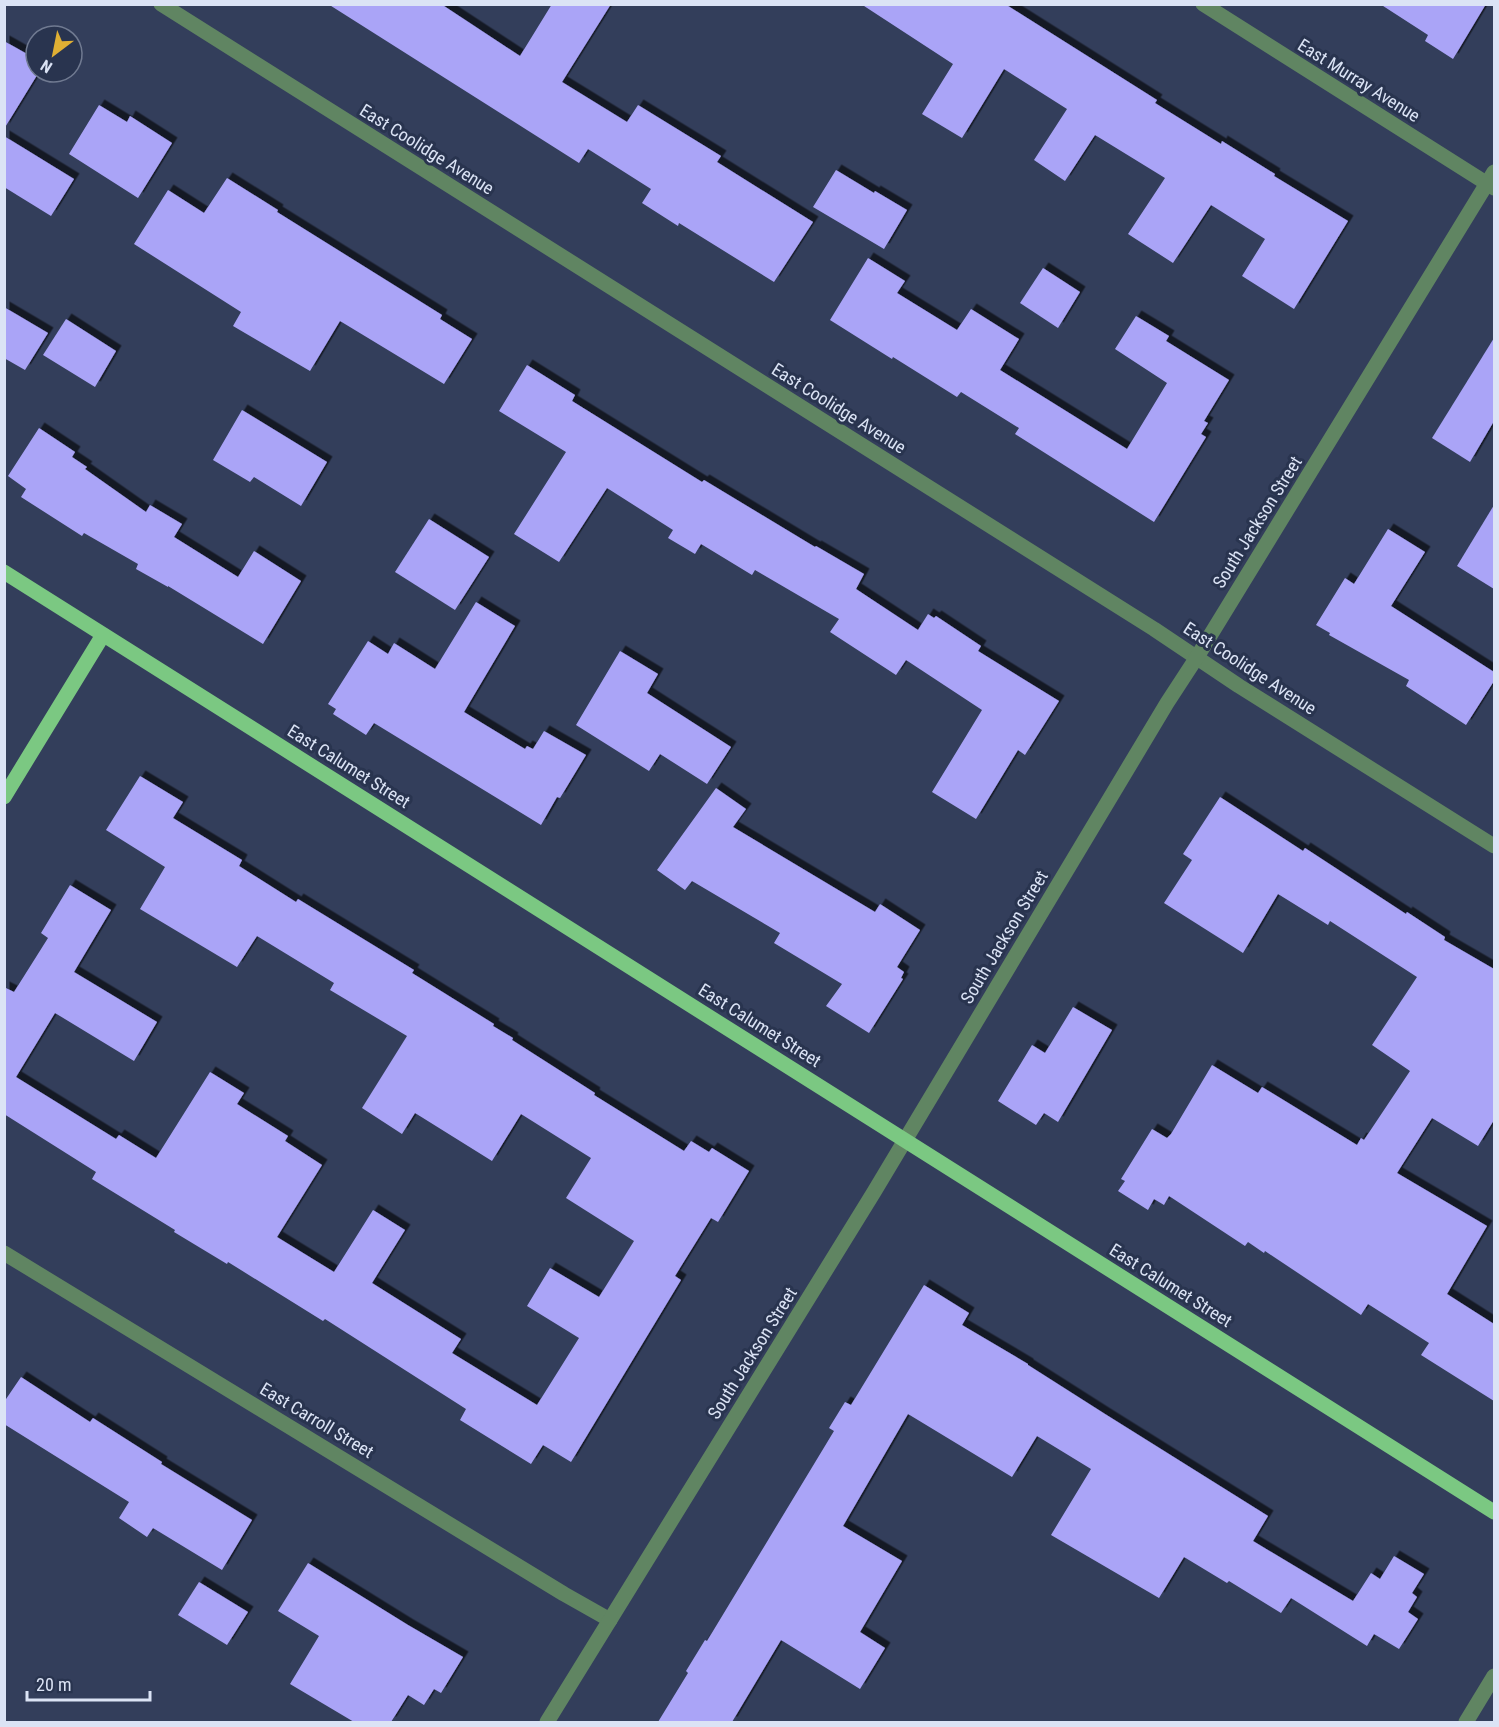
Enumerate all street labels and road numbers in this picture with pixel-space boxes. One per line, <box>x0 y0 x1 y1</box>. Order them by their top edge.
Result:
street label: East Murray Avenue <box>1294 34 1424 126</box>
street label: East Coolidge Avenue <box>356 99 498 199</box>
street label: East Coolidge Avenue <box>768 358 910 458</box>
street label: South Jackson Street <box>1208 452 1306 592</box>
street label: East Coolidge Avenue <box>1180 617 1320 719</box>
street label: East Calumet Street <box>284 720 414 812</box>
street label: South Jackson Street <box>956 867 1052 1007</box>
street label: East Calumet Street <box>695 979 825 1071</box>
street label: East Calumet Street <box>1106 1239 1236 1331</box>
street label: South Jackson Street <box>703 1283 801 1423</box>
street label: East Carroll Street <box>257 1378 377 1462</box>

